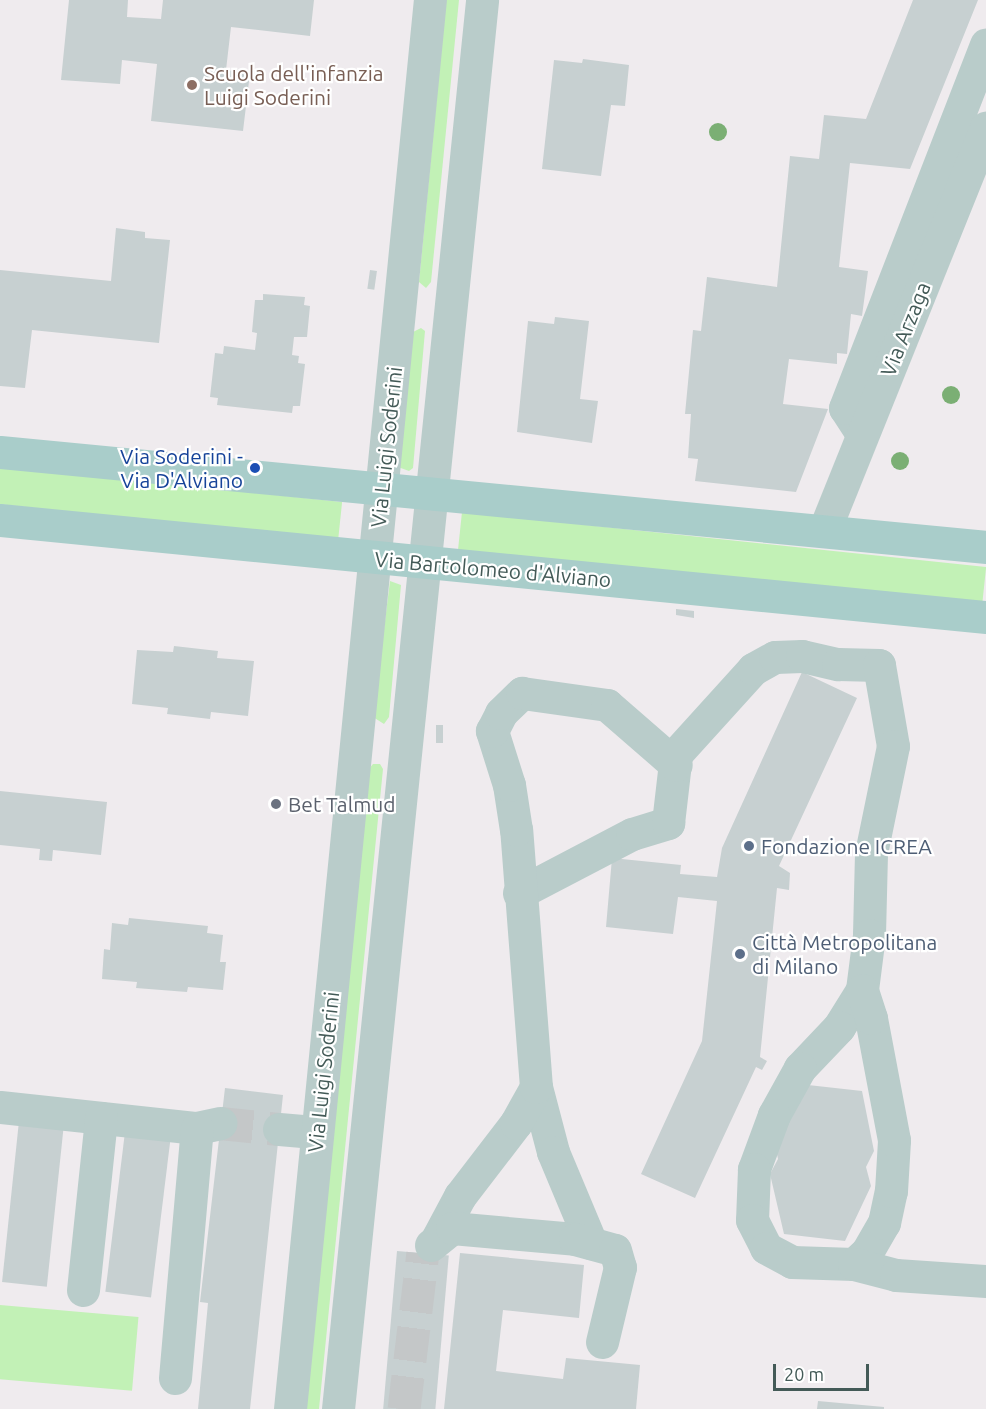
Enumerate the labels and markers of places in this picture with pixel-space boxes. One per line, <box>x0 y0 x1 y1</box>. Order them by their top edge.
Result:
place label: Scuola dell'infanzia Luigi Soderini <box>204 60 384 110</box>
marker: Scuola dell'infanzia Luigi Soderini <box>185 78 199 92</box>
place label: Via Soderini - Via D'Alviano <box>120 443 243 493</box>
marker: Via Soderini - Via D'Alviano <box>248 461 262 475</box>
place label: Bet Talmud <box>288 791 396 817</box>
marker: Bet Talmud <box>269 797 283 811</box>
place label: Fondazione ICREA <box>761 833 932 859</box>
marker: Fondazione ICREA <box>742 839 756 853</box>
place label: Città Metropolitana di Milano <box>752 929 937 979</box>
marker: Città Metropolitana di Milano <box>733 947 747 961</box>

